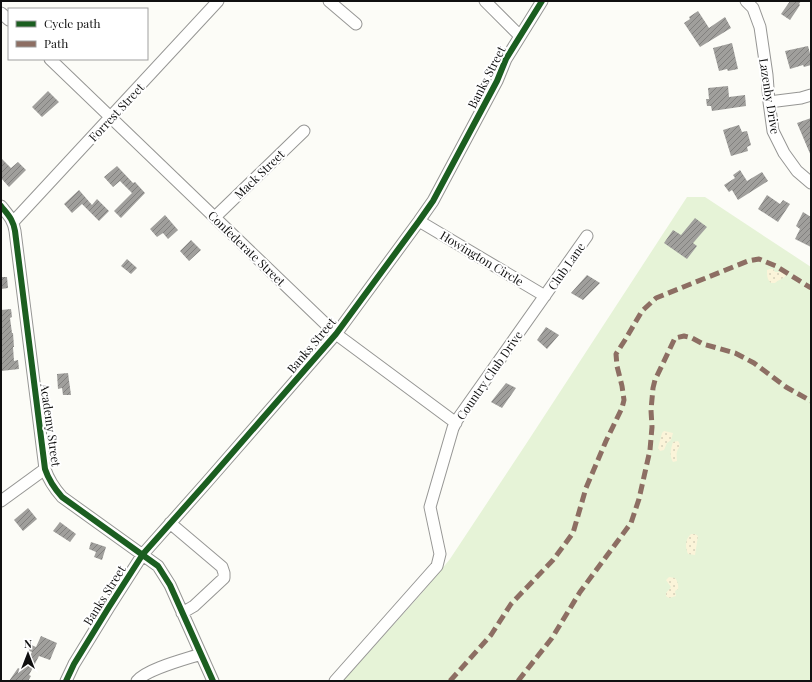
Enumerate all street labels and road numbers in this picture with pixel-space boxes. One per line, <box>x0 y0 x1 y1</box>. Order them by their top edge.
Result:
street label: Banks Street <box>463 43 509 111</box>
street label: Lazenby Drive <box>756 57 784 135</box>
street label: Forrest Street <box>85 79 148 145</box>
street label: Mack Street <box>230 146 288 202</box>
street label: Confederate Street <box>205 207 290 290</box>
street label: Howington Circle <box>437 227 527 289</box>
street label: Club Lane <box>544 239 588 293</box>
street label: Banks Street <box>283 313 339 376</box>
street label: Country Club Drive <box>452 327 526 423</box>
street label: Academy Street <box>37 381 65 468</box>
street label: Banks Street <box>79 561 129 628</box>

